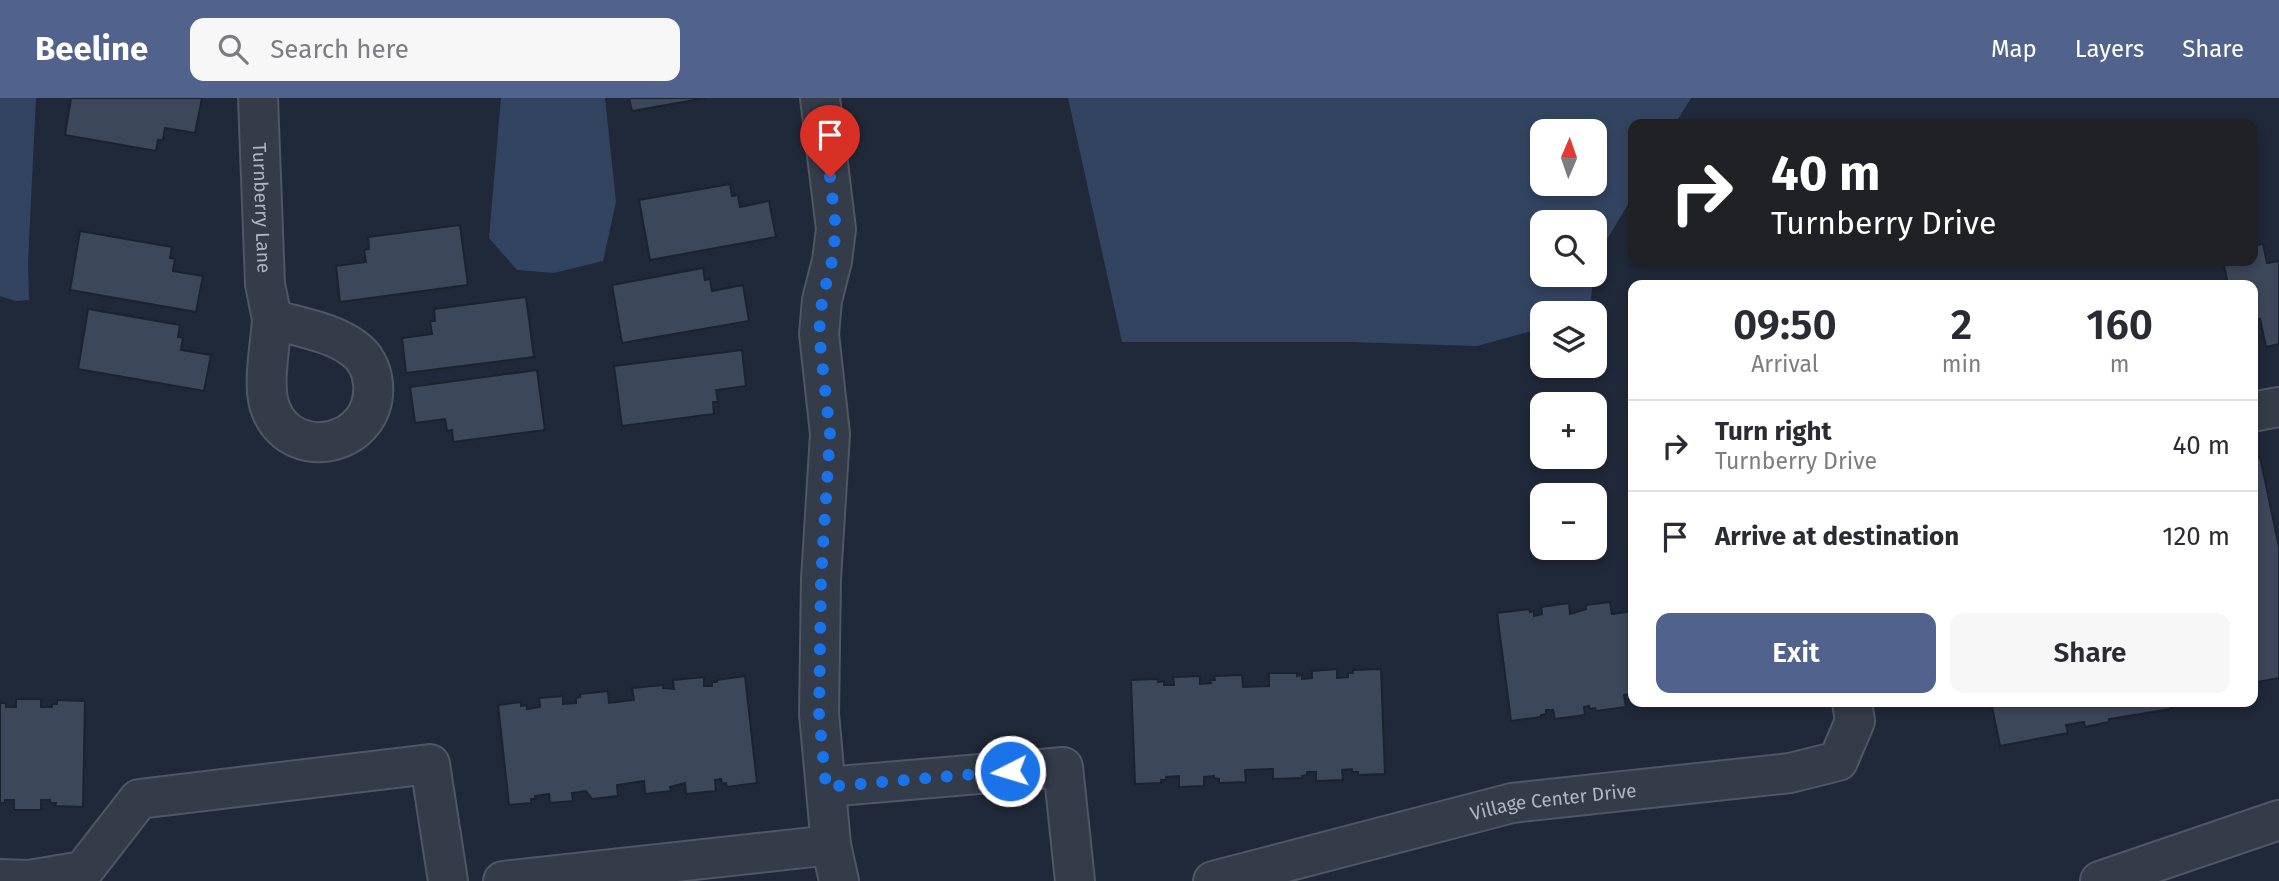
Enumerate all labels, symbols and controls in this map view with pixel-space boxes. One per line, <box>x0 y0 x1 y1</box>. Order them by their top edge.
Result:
search box <box>190 18 680 81</box>
text: Beeline <box>35 29 148 69</box>
icon: search <box>214 30 252 68</box>
text: Search here <box>270 34 409 65</box>
text: Map <box>1991 35 2037 63</box>
text: Layers <box>2075 35 2144 63</box>
text: Share <box>2182 35 2244 63</box>
pin <box>800 105 860 177</box>
icon: arrive <box>811 116 849 154</box>
north arrow <box>1530 119 1606 196</box>
map controls <box>1530 119 1607 560</box>
street label: Turnberry Lane <box>248 142 276 274</box>
text: 40 m <box>1771 144 1880 203</box>
icon: right <box>1656 147 1747 238</box>
text: Turnberry Drive <box>1771 204 1996 242</box>
button: search <box>1530 210 1607 287</box>
text: 09:50 <box>1733 300 1837 350</box>
text: 2 <box>1951 300 1972 350</box>
text: 160 <box>2086 300 2153 350</box>
button: layers <box>1530 301 1607 378</box>
text: Arrival <box>1751 350 1819 378</box>
text: min <box>1942 350 1981 378</box>
text: m <box>2110 350 2130 378</box>
button: + <box>1530 392 1607 469</box>
text: Turn right <box>1715 416 1832 447</box>
icon: right <box>1656 427 1694 465</box>
text: 40 m <box>2172 430 2230 461</box>
text: Turnberry Drive <box>1715 447 1877 475</box>
button: − <box>1530 483 1607 560</box>
icon: arrive <box>1656 518 1694 556</box>
text: Arrive at destination <box>1715 521 1959 552</box>
text: 120 m <box>2162 521 2230 552</box>
button: Exit <box>1656 613 1936 693</box>
button: Share <box>1950 613 2230 693</box>
position arrow <box>973 734 1047 808</box>
street label: Village Center Drive <box>1468 778 1637 825</box>

